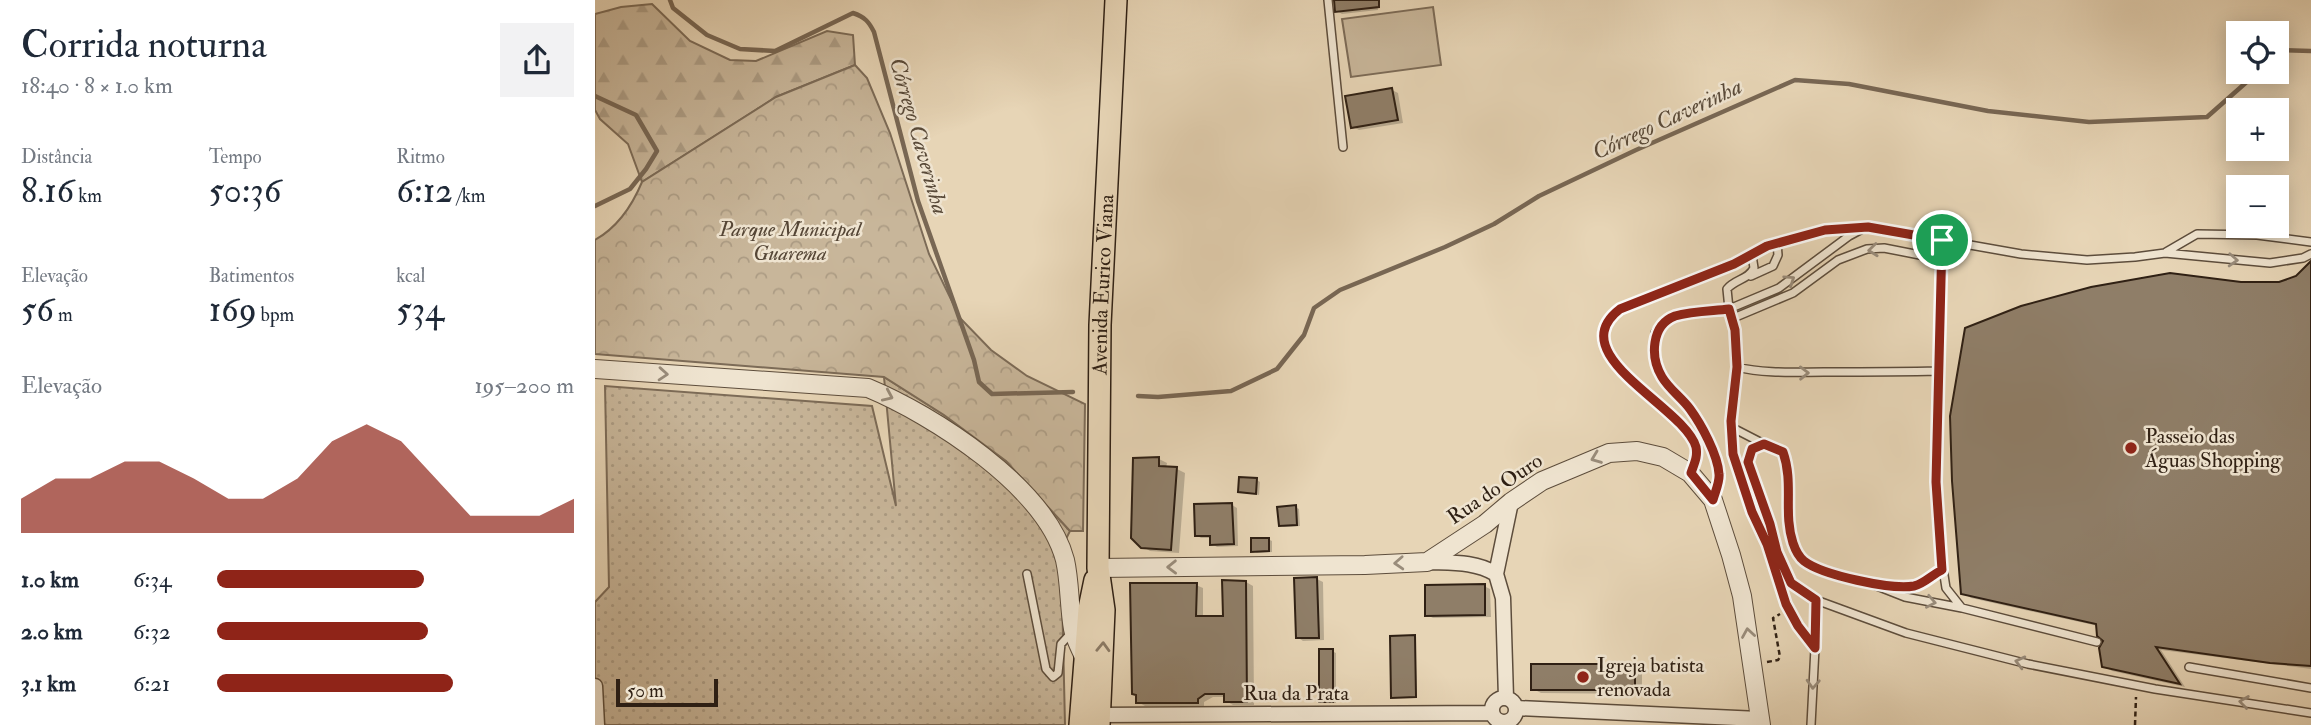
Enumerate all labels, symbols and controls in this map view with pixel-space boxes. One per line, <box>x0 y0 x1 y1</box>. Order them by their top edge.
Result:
text: Corrida noturna <box>21 21 267 69</box>
map controls <box>2226 21 2289 238</box>
button: locate <box>2226 21 2289 84</box>
button: share <box>500 23 574 97</box>
water label: Córrego Caverinha <box>883 54 955 218</box>
text: 18:40 · 8 × 1.0 km <box>21 71 173 100</box>
water label: Córrego Caverinha <box>1587 71 1747 166</box>
button: + <box>2226 98 2289 161</box>
text: Distância <box>21 145 92 169</box>
text: Tempo <box>209 145 262 169</box>
text: Ritmo <box>396 145 445 169</box>
text: 8.16 <box>21 169 74 213</box>
text: 50:36 <box>209 169 281 213</box>
text: 6:12 <box>396 169 453 213</box>
button: − <box>2226 175 2289 238</box>
text: km <box>74 184 102 208</box>
text: /km <box>453 184 486 208</box>
street label: Avenida Eurico Viana <box>1086 193 1120 376</box>
pin <box>1912 210 1972 270</box>
park label: Parque Municipal Guarema <box>718 216 863 267</box>
icon: arrive <box>1923 221 1961 259</box>
one-way arrow <box>1867 242 1879 257</box>
one-way arrow <box>2228 252 2239 267</box>
text: Elevação <box>21 264 88 288</box>
text: Batimentos <box>209 264 294 288</box>
text: kcal <box>396 264 425 288</box>
one-way arrow <box>1782 276 1795 288</box>
text: 56 <box>21 288 54 332</box>
text: 169 <box>209 288 257 332</box>
text: 534 <box>396 288 444 332</box>
text: m <box>54 303 73 327</box>
text: bpm <box>257 303 294 327</box>
one-way arrow <box>1799 365 1810 380</box>
one-way arrow <box>658 366 669 381</box>
text: Elevação <box>21 371 102 400</box>
text: 195–200 m <box>474 371 574 400</box>
one-way arrow <box>882 388 894 402</box>
place label: Passeio das Águas Shopping <box>2144 423 2281 474</box>
marker: Passeio das Águas Shopping <box>2123 440 2139 456</box>
street label: Rua do Ouro <box>1442 447 1548 531</box>
one-way arrow <box>1590 449 1602 463</box>
one-way arrow <box>1393 556 1404 571</box>
one-way arrow <box>1166 559 1176 575</box>
text: 1.0 km <box>21 565 79 594</box>
text: 6:34 <box>133 565 171 594</box>
one-way arrow <box>1925 594 1937 609</box>
text: 2.0 km <box>21 617 83 646</box>
text: 6:32 <box>133 617 171 646</box>
one-way arrow <box>1741 627 1756 639</box>
one-way arrow <box>1095 641 1110 652</box>
place label: Igreja batista renovada <box>1597 652 1705 703</box>
one-way arrow <box>2014 656 2026 670</box>
text: 3.1 km <box>21 669 76 698</box>
text: 6:21 <box>133 669 170 698</box>
marker: Igreja batista renovada <box>1575 669 1591 685</box>
scale bar <box>616 676 717 708</box>
text: 50 m <box>627 679 664 703</box>
one-way arrow <box>1806 679 1821 690</box>
street label: Rua da Prata <box>1243 680 1349 707</box>
one-way arrow <box>2238 695 2250 710</box>

